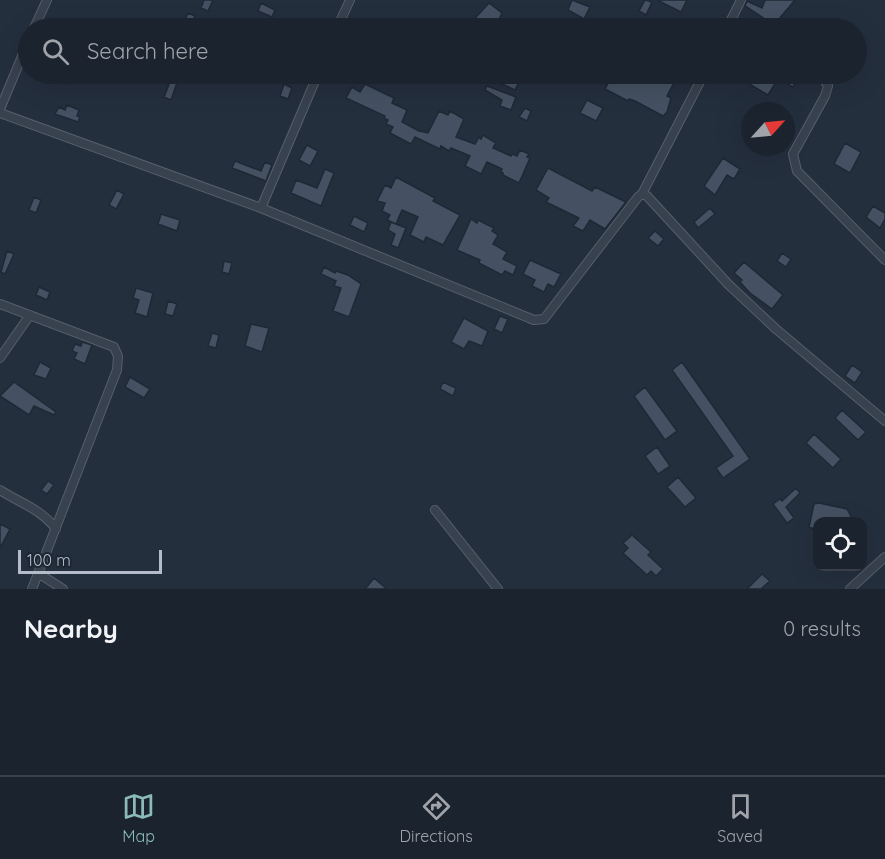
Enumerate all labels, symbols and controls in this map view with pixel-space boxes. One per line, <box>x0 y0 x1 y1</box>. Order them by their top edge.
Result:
search box <box>18 18 867 84</box>
icon: search <box>39 35 72 68</box>
text: Search here <box>87 37 208 65</box>
north arrow <box>741 102 795 156</box>
map controls <box>813 517 867 571</box>
button: locate <box>813 517 867 571</box>
scale bar <box>18 547 162 574</box>
text: 100 m <box>27 550 71 570</box>
text: Nearby <box>24 612 118 645</box>
text: 0 results <box>783 616 861 641</box>
tab: Map <box>122 790 155 846</box>
tab: Directions <box>400 790 473 846</box>
tab: Saved <box>717 790 763 846</box>

